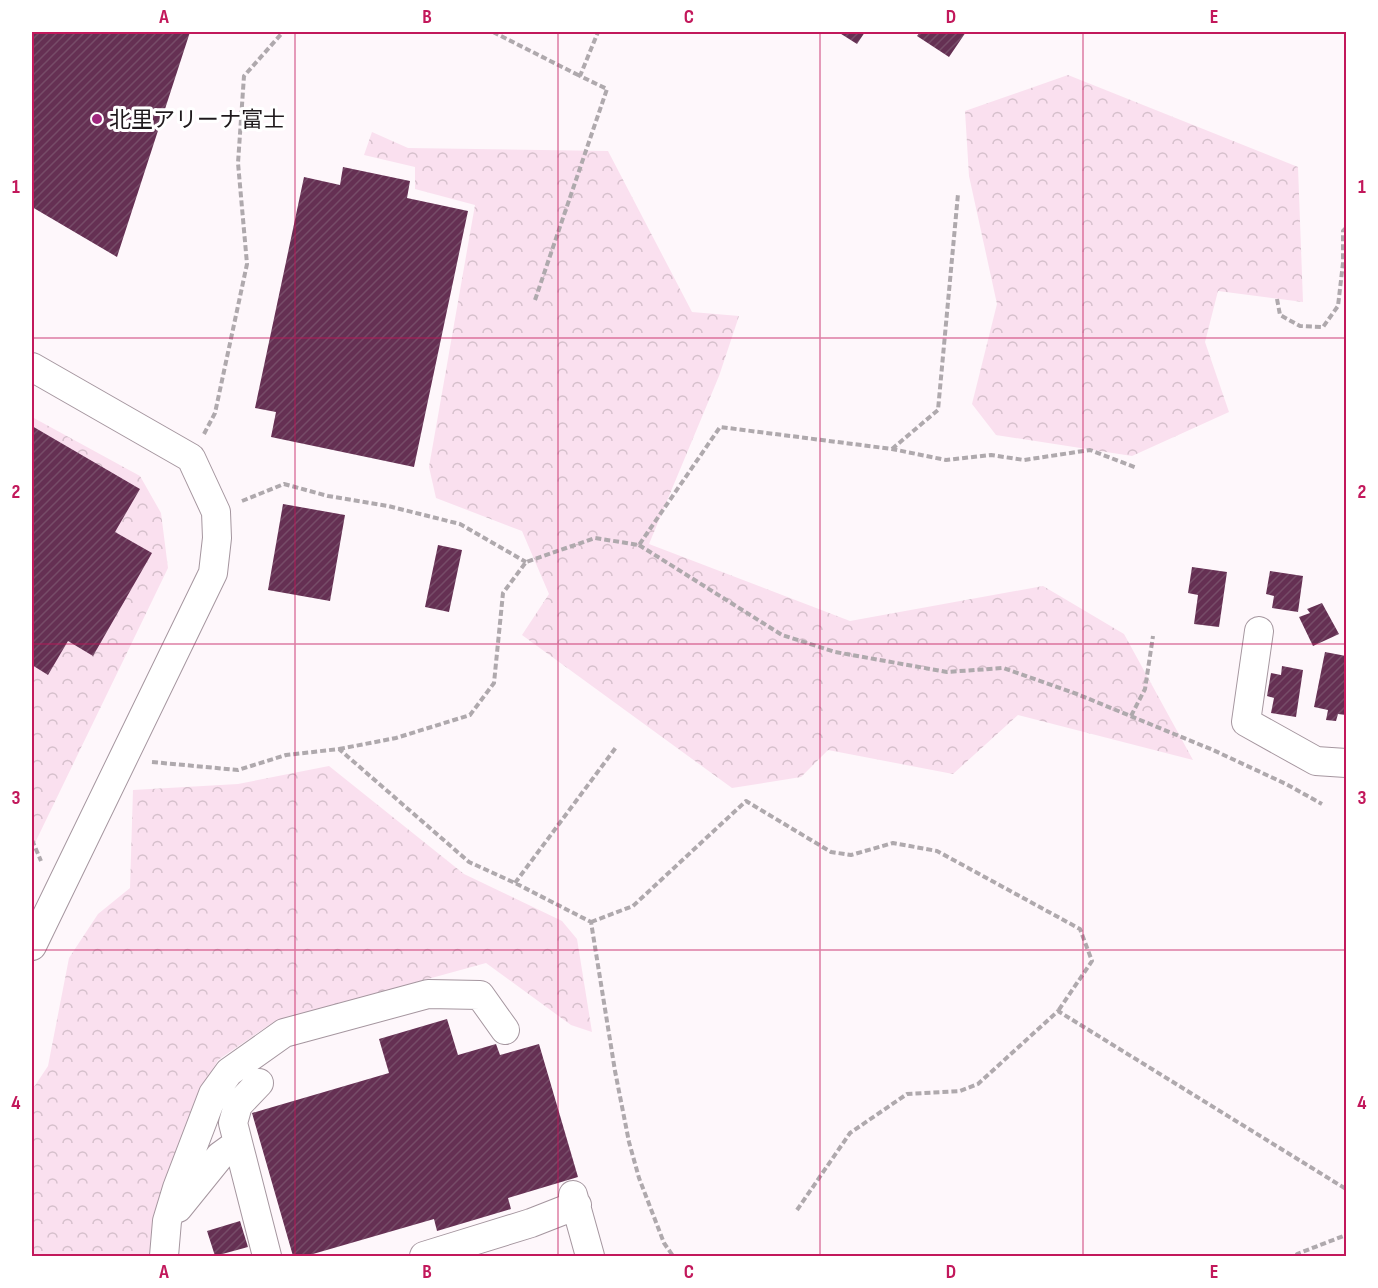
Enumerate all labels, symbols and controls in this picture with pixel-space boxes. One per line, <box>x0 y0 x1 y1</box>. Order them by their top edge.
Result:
text: A <box>158 5 169 29</box>
text: B <box>422 5 432 29</box>
text: C <box>684 5 694 29</box>
text: D <box>946 5 956 29</box>
text: E <box>1210 5 1218 29</box>
place label: 北里アリーナ富士 <box>109 107 285 134</box>
marker: 北里アリーナ富士 <box>90 112 104 126</box>
text: 1 <box>12 175 20 199</box>
text: 1 <box>1358 175 1366 199</box>
text: 2 <box>12 480 20 504</box>
text: 2 <box>1358 480 1366 504</box>
text: 3 <box>12 786 21 810</box>
text: 3 <box>1358 786 1367 810</box>
text: 4 <box>11 1091 21 1115</box>
text: 4 <box>1357 1091 1367 1115</box>
text: A <box>158 1260 169 1284</box>
text: B <box>422 1260 432 1284</box>
text: C <box>684 1260 694 1284</box>
text: D <box>946 1260 956 1284</box>
text: E <box>1210 1260 1218 1284</box>

